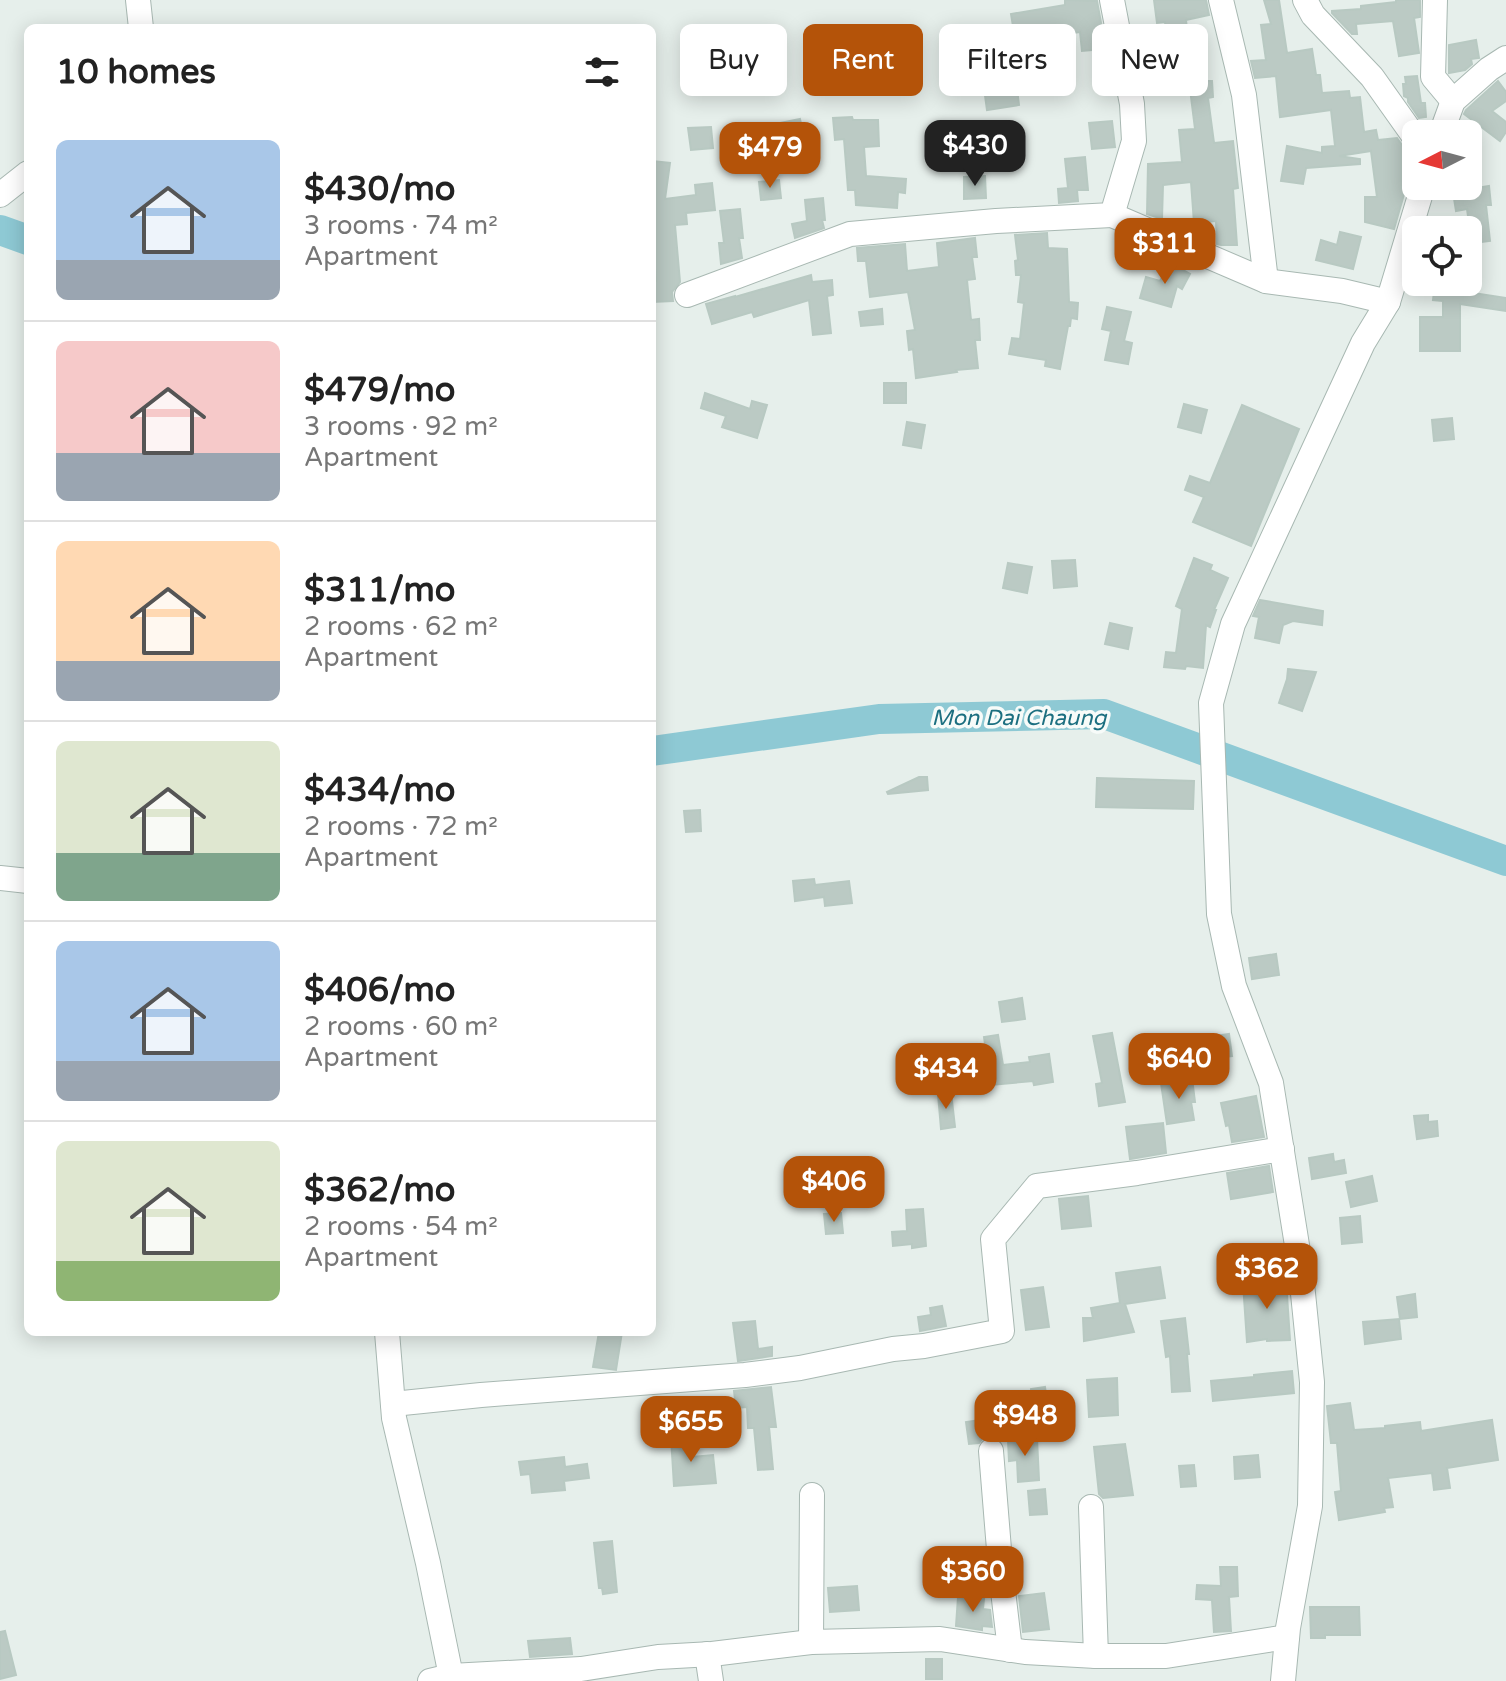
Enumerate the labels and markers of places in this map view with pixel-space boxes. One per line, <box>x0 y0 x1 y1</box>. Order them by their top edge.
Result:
pin: $430 <box>928 120 1022 188</box>
pin: $479 <box>723 122 817 190</box>
pin: $311 <box>1118 218 1212 286</box>
pin: $640 <box>1132 1033 1226 1101</box>
pin: $434 <box>899 1043 993 1111</box>
pin: $406 <box>787 1156 881 1224</box>
pin: $362 <box>1220 1243 1314 1311</box>
pin: $948 <box>978 1390 1072 1458</box>
pin: $655 <box>644 1396 738 1464</box>
pin: $360 <box>926 1546 1020 1614</box>

